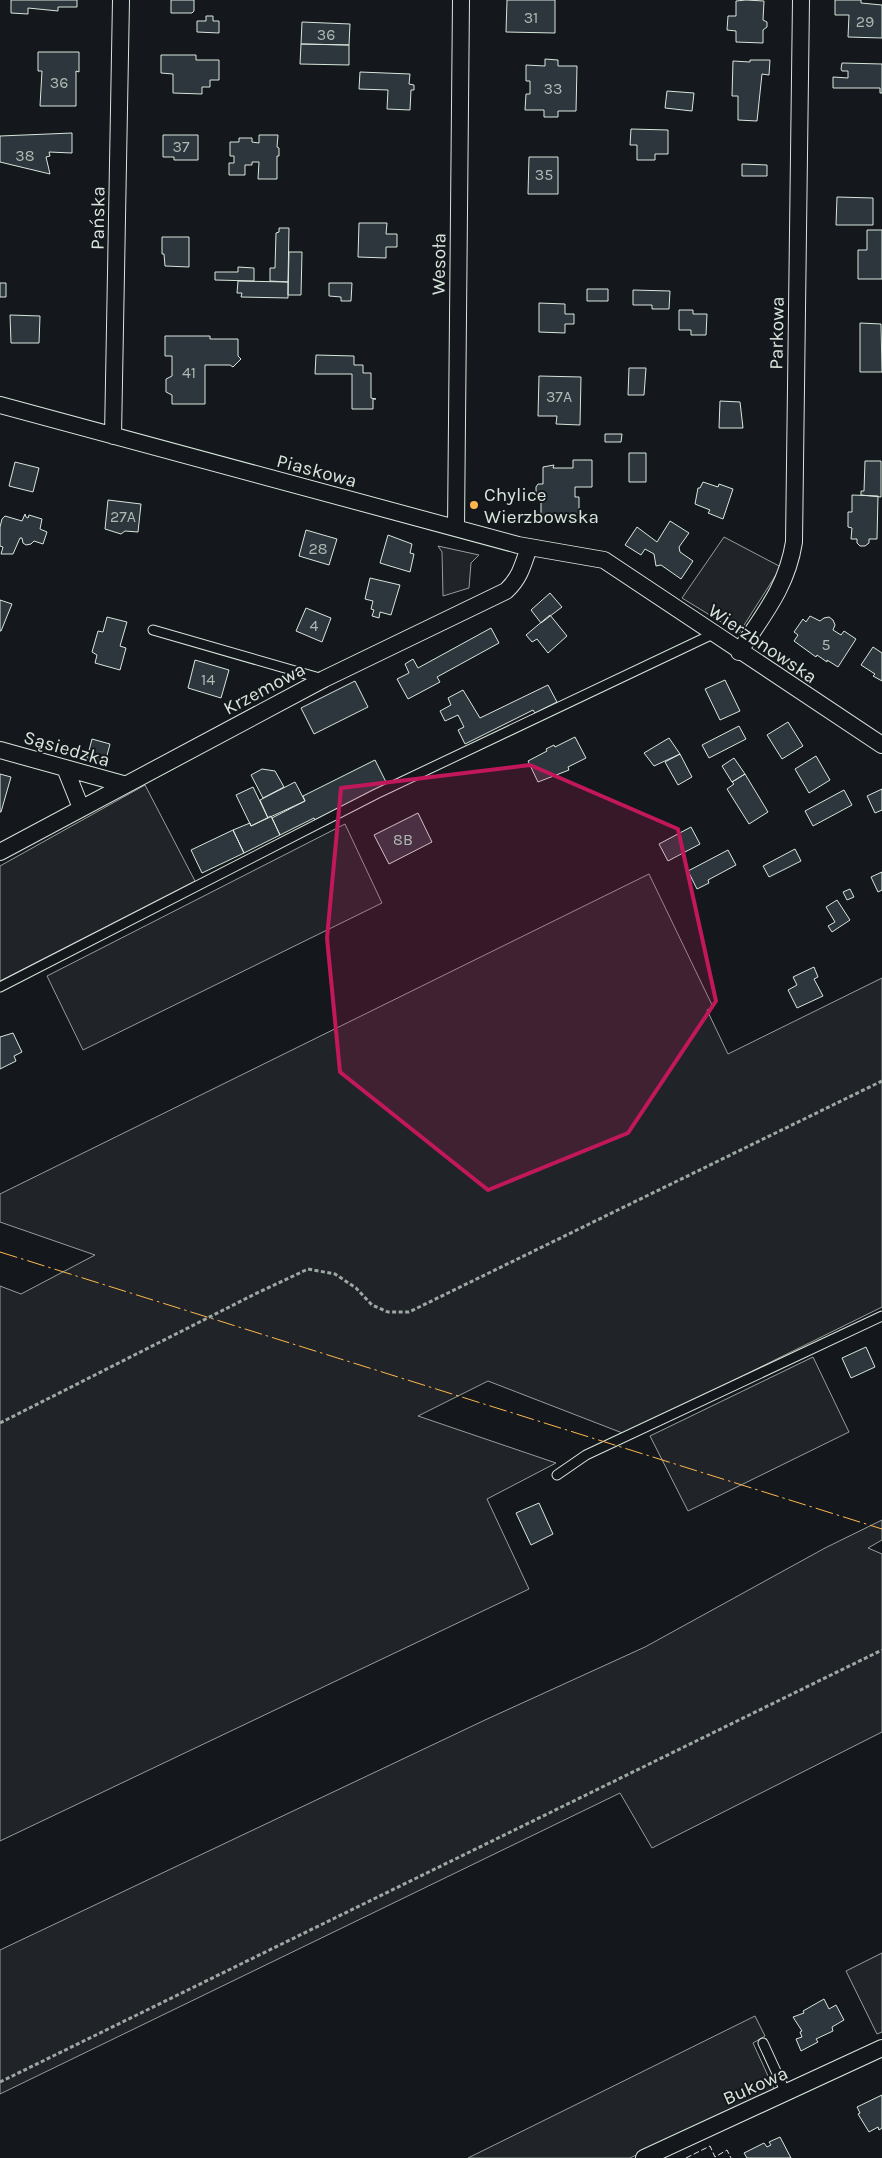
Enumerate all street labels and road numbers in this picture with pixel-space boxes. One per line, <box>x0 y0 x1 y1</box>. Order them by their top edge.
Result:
street label: Pańska <box>86 186 110 250</box>
street label: Wesoła <box>427 233 451 295</box>
street label: Parkowa <box>765 296 789 370</box>
street label: Piaskowa <box>274 450 359 492</box>
street label: Wierzbnowska <box>704 599 821 688</box>
street label: Krzemowa <box>220 658 309 720</box>
street label: Sąsiedzka <box>21 726 112 772</box>
street label: Bukowa <box>720 2062 791 2110</box>

